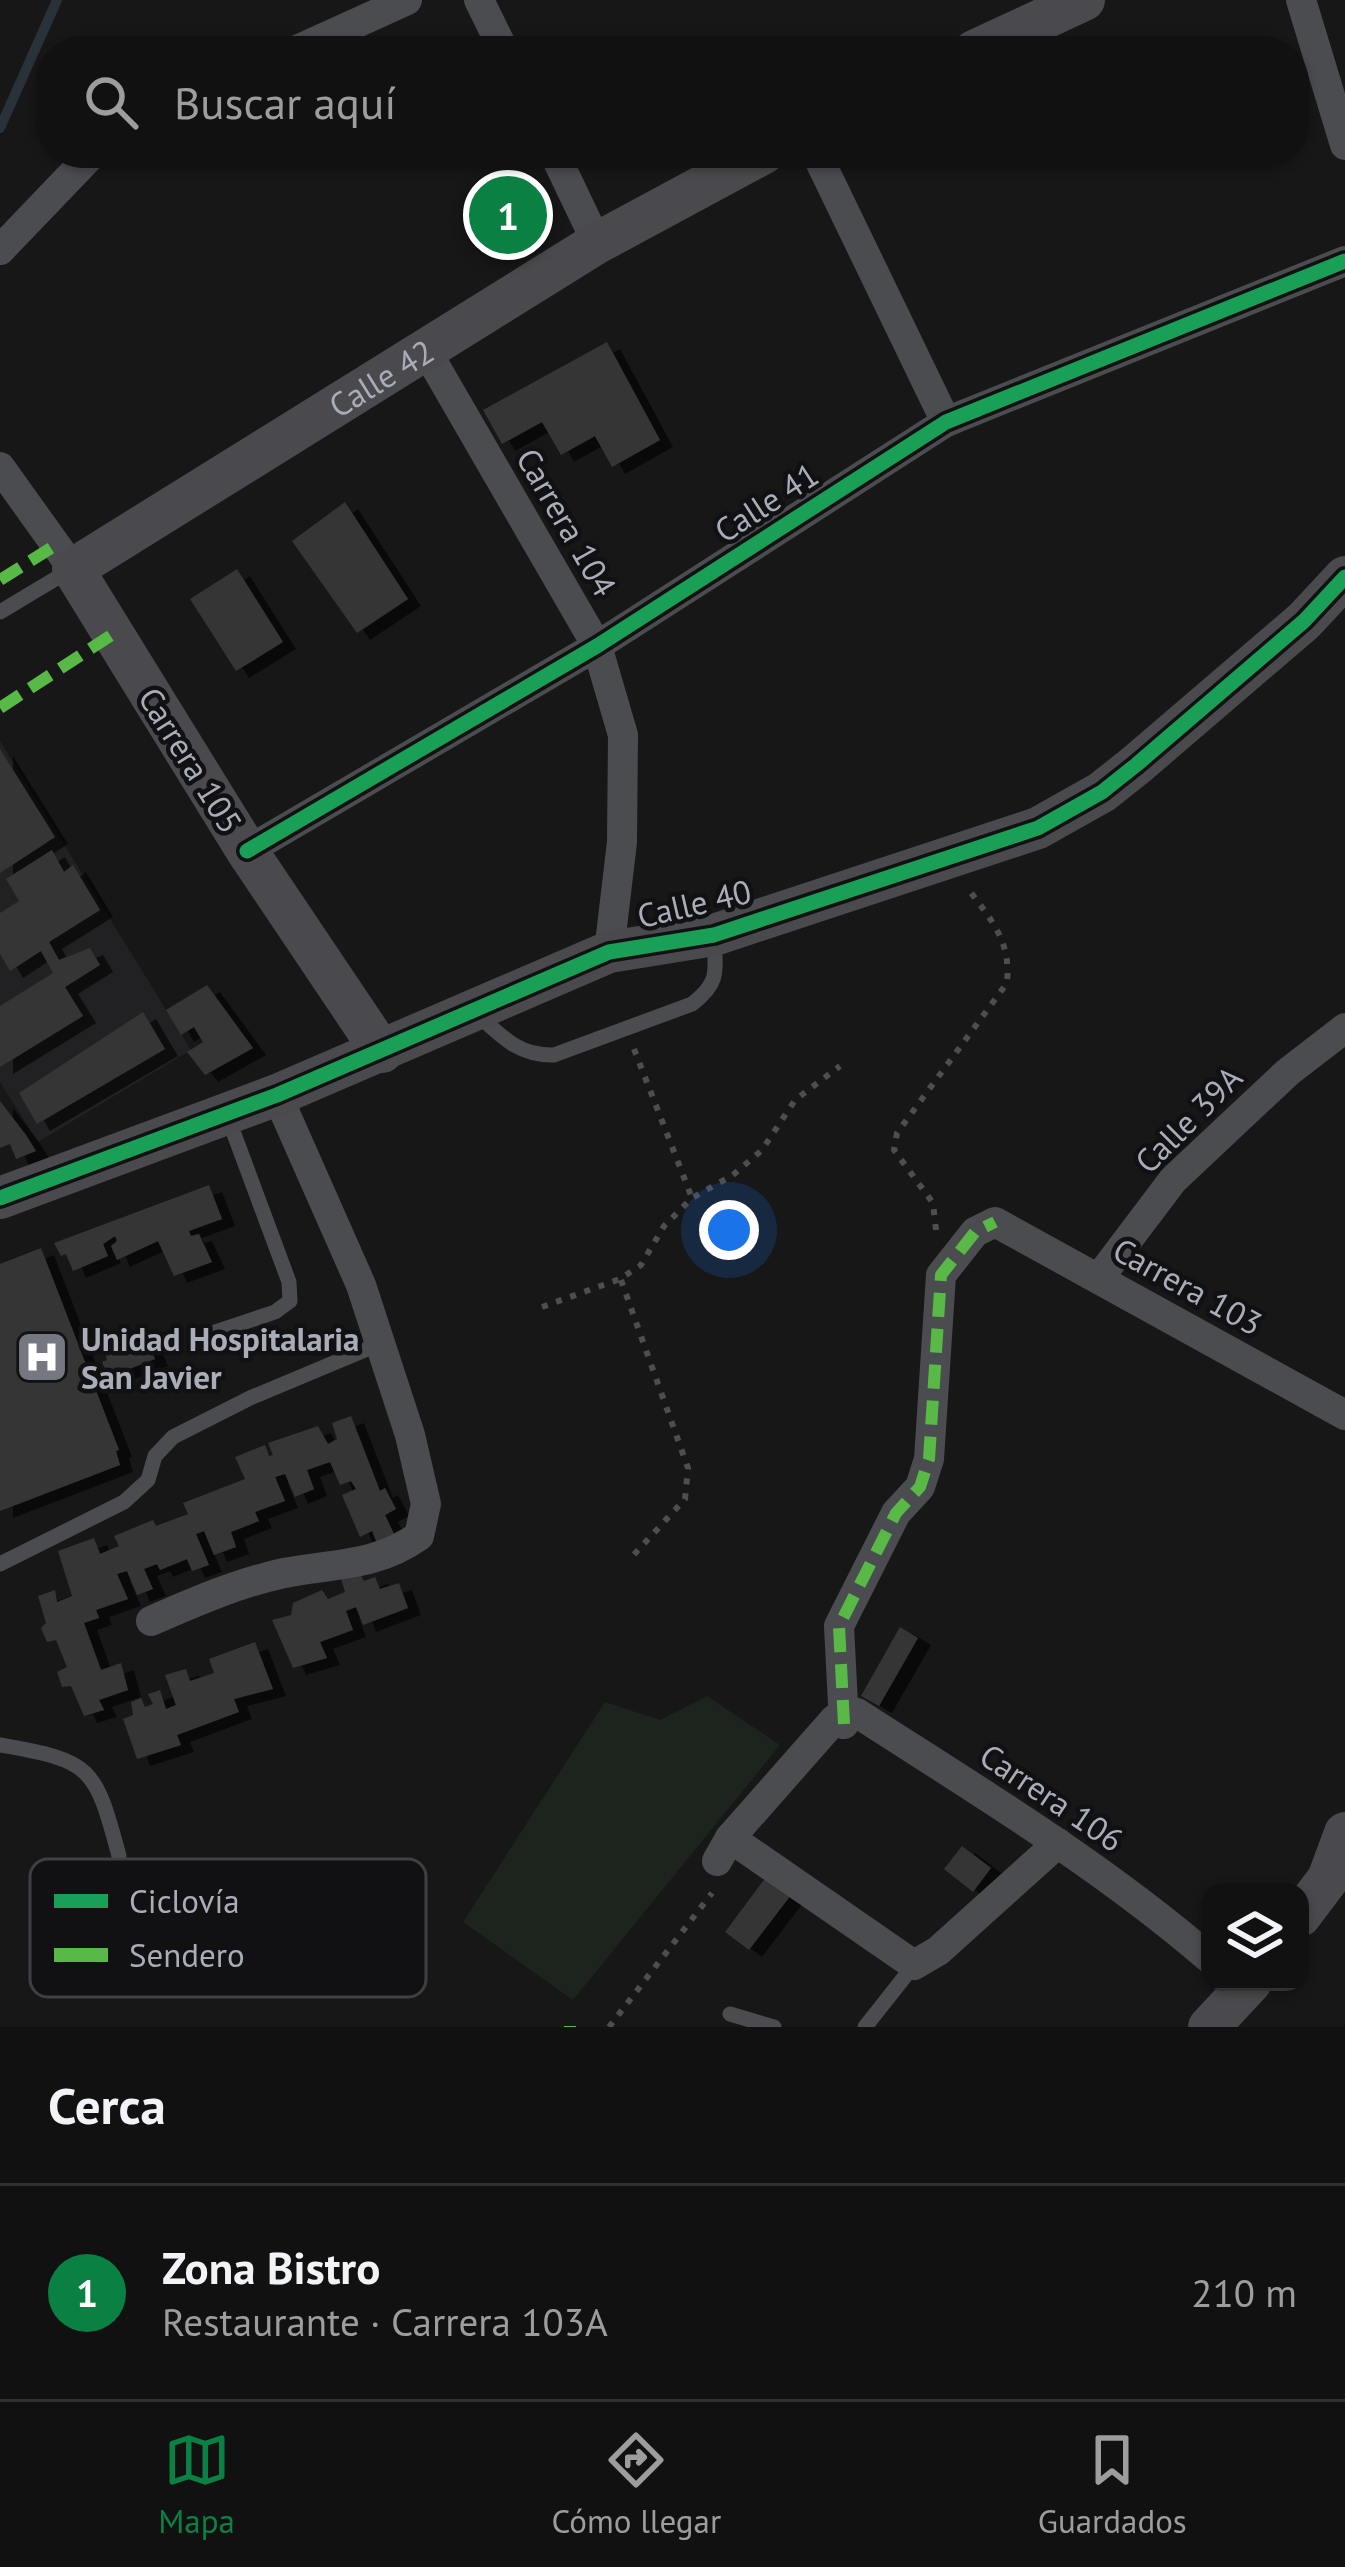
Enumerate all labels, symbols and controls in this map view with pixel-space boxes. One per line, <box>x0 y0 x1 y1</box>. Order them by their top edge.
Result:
search box <box>36 36 1309 168</box>
icon: search <box>78 69 144 135</box>
text: Buscar aquí <box>174 73 396 131</box>
pin: 1 <box>469 170 547 260</box>
street label: Calle 42 <box>320 329 441 426</box>
street label: Carrera 104 <box>507 440 627 604</box>
street label: Calle 41 <box>706 453 826 551</box>
street label: Carrera 105 <box>129 679 253 841</box>
street label: Calle 40 <box>633 869 755 937</box>
street label: Calle 39A <box>1125 1056 1251 1182</box>
your location <box>699 1200 759 1260</box>
street label: Carrera 103 <box>1106 1227 1270 1345</box>
place label: Unidad Hospitalaria San Javier <box>81 1317 359 1398</box>
hospital icon: Unidad Hospitalaria San Javier <box>14 1329 70 1385</box>
street label: Carrera 106 <box>972 1733 1132 1861</box>
legend <box>30 1859 426 1997</box>
text: Ciclovía <box>129 1879 240 1922</box>
map controls <box>1201 1883 1309 1991</box>
button: layers <box>1201 1883 1309 1991</box>
text: Sendero <box>129 1933 245 1976</box>
text: Cerca <box>48 2072 166 2138</box>
text: Zona Bistro <box>162 2238 380 2296</box>
text: 1 <box>76 2267 98 2318</box>
text: 210 m <box>1191 2267 1297 2318</box>
text: Restaurante · Carrera 103A <box>162 2296 608 2347</box>
tab: Mapa <box>158 2427 235 2542</box>
tab: Cómo llegar <box>552 2427 721 2542</box>
tab: Guardados <box>1038 2427 1187 2542</box>

